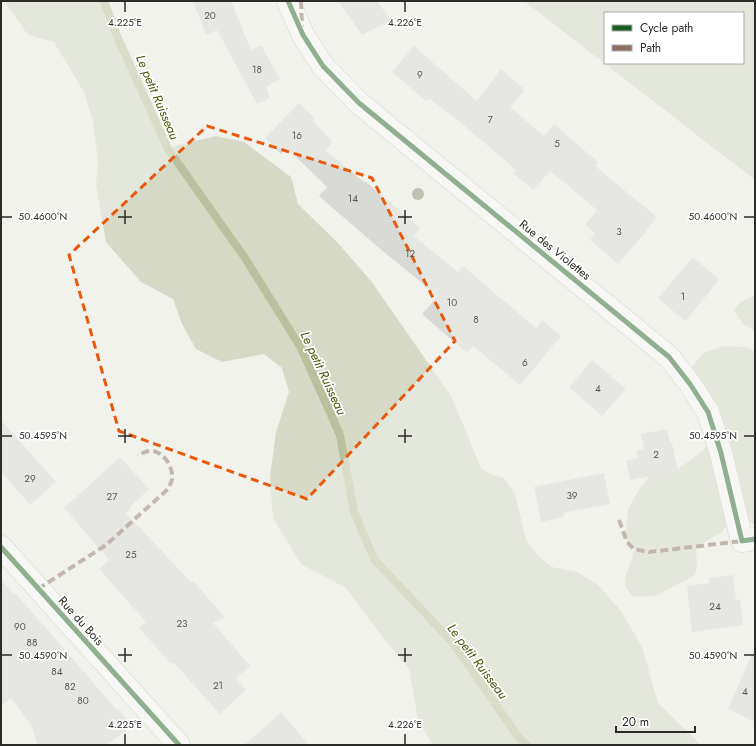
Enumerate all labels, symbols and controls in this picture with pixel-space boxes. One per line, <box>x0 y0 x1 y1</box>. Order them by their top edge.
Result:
house number: 20 <box>204 8 216 23</box>
legend <box>604 12 744 64</box>
text: 4.225°E <box>108 15 142 30</box>
text: 4.226°E <box>388 15 422 30</box>
text: Cycle path <box>640 19 693 37</box>
text: Path <box>640 39 661 57</box>
water label: Le petit Ruisseau <box>131 52 184 143</box>
house number: 18 <box>252 62 262 77</box>
house number: 9 <box>417 67 423 82</box>
house number: 7 <box>487 112 493 127</box>
house number: 16 <box>292 128 302 143</box>
house number: 5 <box>554 136 560 151</box>
house number: 14 <box>348 191 358 206</box>
text: 50.4600°N <box>19 209 67 224</box>
text: 50.4600°N <box>689 209 737 224</box>
street label: Rue des Violettes <box>515 215 595 285</box>
house number: 3 <box>616 224 622 239</box>
house number: 12 <box>405 246 415 261</box>
house number: 1 <box>681 289 685 304</box>
house number: 10 <box>447 295 457 310</box>
house number: 8 <box>473 312 479 327</box>
water label: Le petit Ruisseau <box>296 328 351 419</box>
house number: 6 <box>522 355 528 370</box>
house number: 4 <box>595 381 601 396</box>
text: 50.4595°N <box>19 428 67 443</box>
text: 50.4595°N <box>689 428 737 443</box>
house number: 2 <box>653 447 659 462</box>
house number: 29 <box>24 471 36 486</box>
house number: 39 <box>566 488 578 503</box>
house number: 27 <box>107 489 118 504</box>
house number: 25 <box>125 547 137 562</box>
street label: Rue du Bois <box>54 592 108 650</box>
house number: 24 <box>709 599 721 614</box>
house number: 23 <box>176 616 188 631</box>
house number: 90 <box>14 619 26 634</box>
water label: Le petit Ruisseau <box>443 619 513 703</box>
house number: 88 <box>27 635 37 650</box>
text: 50.4590°N <box>19 648 67 663</box>
text: 50.4590°N <box>689 648 737 663</box>
house number: 84 <box>51 664 63 679</box>
house number: 21 <box>213 678 223 693</box>
house number: 82 <box>64 679 76 694</box>
house number: 4 <box>742 684 748 699</box>
house number: 80 <box>77 693 89 708</box>
scale bar <box>616 708 695 734</box>
text: 20 m <box>622 713 649 731</box>
text: 4.225°E <box>108 717 142 732</box>
text: 4.226°E <box>388 717 422 732</box>

